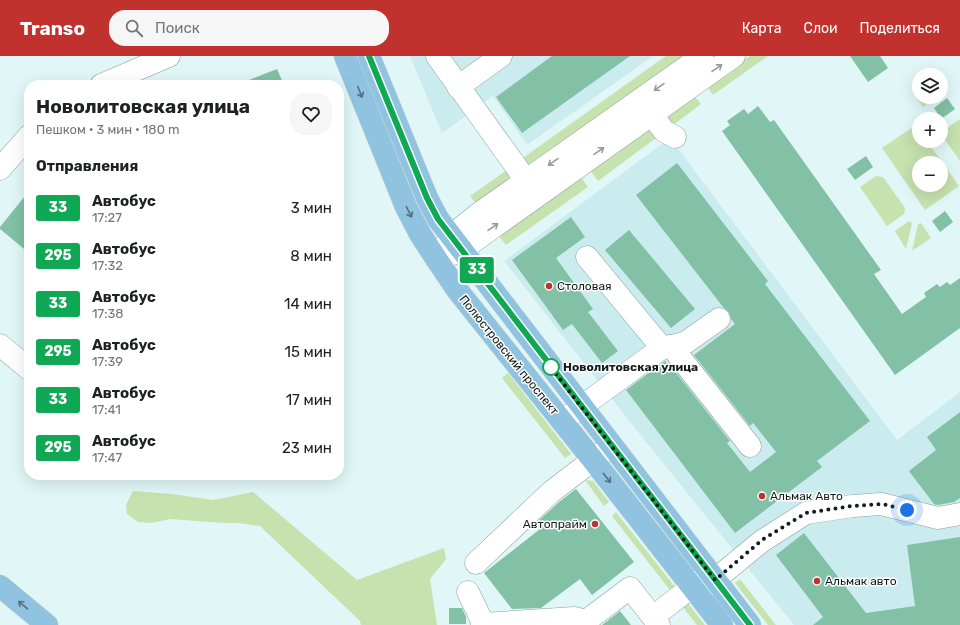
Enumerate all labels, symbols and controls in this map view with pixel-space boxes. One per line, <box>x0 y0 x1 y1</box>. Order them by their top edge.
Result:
search box <box>109 10 389 46</box>
text: Transo <box>20 17 85 40</box>
icon: search <box>123 17 145 39</box>
text: Поиск <box>155 19 200 37</box>
text: Карта <box>742 20 782 37</box>
text: Слои <box>804 20 838 37</box>
text: Поделиться <box>860 20 940 37</box>
one-way arrow <box>711 64 722 72</box>
map controls <box>912 68 948 192</box>
button: layers <box>912 68 948 104</box>
one-way arrow <box>653 83 664 91</box>
one-way arrow <box>357 86 364 98</box>
button: heart <box>290 93 332 135</box>
text: Новолитовская улица <box>36 95 250 118</box>
button: + <box>912 112 948 148</box>
text: Пешком · 3 мин · 180 m <box>36 122 180 137</box>
one-way arrow <box>594 147 605 156</box>
button: − <box>912 156 948 192</box>
text: Отправления <box>36 157 138 175</box>
one-way arrow <box>547 158 558 166</box>
text: Автобус <box>92 192 156 210</box>
text: 33 <box>49 199 67 216</box>
text: 3 мин <box>291 199 332 217</box>
one-way arrow <box>406 206 413 218</box>
text: 17:27 <box>92 210 122 225</box>
one-way arrow <box>488 223 499 231</box>
text: Автобус <box>92 240 156 258</box>
text: 295 <box>44 247 72 264</box>
text: 8 мин <box>290 247 332 265</box>
line badge: 33 <box>459 257 495 283</box>
text: 17:32 <box>92 258 123 273</box>
text: 33 <box>468 261 486 278</box>
place label: Столовая <box>557 279 612 293</box>
marker: Столовая <box>544 281 554 291</box>
text: Автобус <box>92 288 156 306</box>
street label: Полюстровский проспект <box>456 292 562 418</box>
text: 33 <box>49 295 67 312</box>
text: 14 мин <box>284 295 332 313</box>
text: 17:38 <box>92 306 124 321</box>
text: Автобус <box>92 336 156 354</box>
text: 295 <box>44 343 72 360</box>
text: 15 мин <box>284 343 332 361</box>
text: 17:39 <box>92 354 123 369</box>
marker: Новолитовская улица <box>542 358 560 376</box>
place label: Новолитовская улица <box>563 360 698 374</box>
text: Автобус <box>92 384 156 402</box>
text: 33 <box>49 391 67 408</box>
text: 17 мин <box>286 391 332 409</box>
text: 17:41 <box>92 402 121 417</box>
text: Автобус <box>92 432 156 450</box>
text: 295 <box>44 439 72 456</box>
text: 23 мин <box>282 439 332 457</box>
text: 17:47 <box>92 450 122 465</box>
one-way arrow <box>603 473 612 484</box>
place label: Альмак Авто <box>770 489 843 503</box>
marker: Альмак Авто <box>757 491 767 501</box>
your location <box>897 500 917 520</box>
place label: Автопрайм <box>523 517 587 531</box>
marker: Автопрайм <box>590 519 600 529</box>
place label: Альмак авто <box>825 574 897 588</box>
marker: Альмак авто <box>812 576 822 586</box>
one-way arrow <box>18 601 29 610</box>

